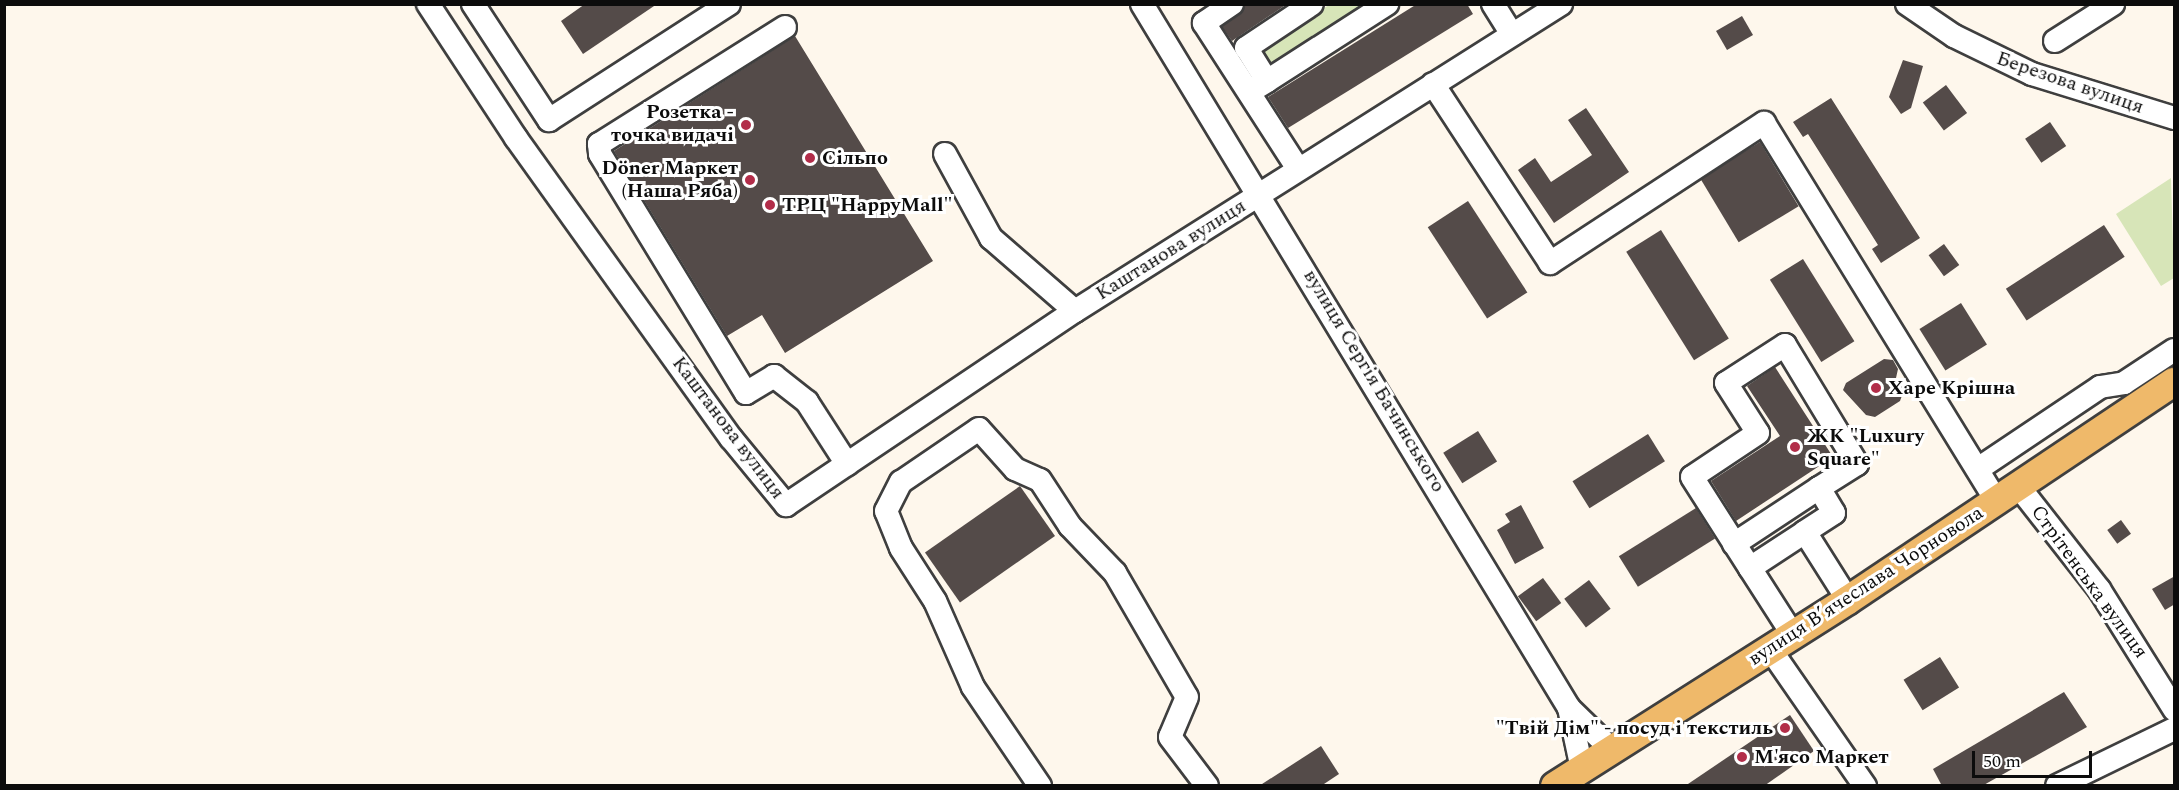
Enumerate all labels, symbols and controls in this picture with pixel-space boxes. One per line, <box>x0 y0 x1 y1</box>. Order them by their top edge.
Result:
street label: Березова вулиця <box>1993 47 2147 119</box>
place label: Розетка - точка видачі <box>611 101 734 148</box>
marker: Розетка - точка видачі <box>739 118 753 132</box>
place label: Сільпо <box>822 146 888 170</box>
marker: Сільпо <box>803 151 817 165</box>
place label: Döner Maркет (Наша Ряба) <box>601 156 738 203</box>
marker: Döner Maркет (Наша Ряба) <box>743 173 757 187</box>
place label: ТРЦ "HappyMall" <box>782 193 953 217</box>
street label: Каштанова вулиця <box>1092 194 1250 306</box>
marker: ТРЦ "HappyMall" <box>763 198 777 212</box>
street label: вулиця Сергія Бачинського <box>1298 265 1450 497</box>
street label: Каштанова вулиця <box>667 352 789 504</box>
place label: Харе Крішна <box>1888 376 2015 400</box>
marker: Харе Крішна <box>1869 381 1883 395</box>
place label: ЖК "Luxury Square" <box>1807 424 1924 471</box>
marker: ЖК "Luxury Square" <box>1788 440 1802 454</box>
street label: вулиця Вʼячеслава Чорновола <box>1744 501 1988 671</box>
street label: Стрітенська вулиця <box>2025 501 2153 663</box>
place label: "Твій Дім" - посуд і текстиль <box>1496 716 1773 740</box>
marker: "Твій Дім" - посуд і текстиль <box>1778 721 1792 735</box>
scale bar <box>1975 739 2095 777</box>
place label: М'ясо Маркет <box>1754 745 1889 769</box>
text: 50 m <box>1983 748 2021 775</box>
marker: М'ясо Маркет <box>1735 750 1749 764</box>

